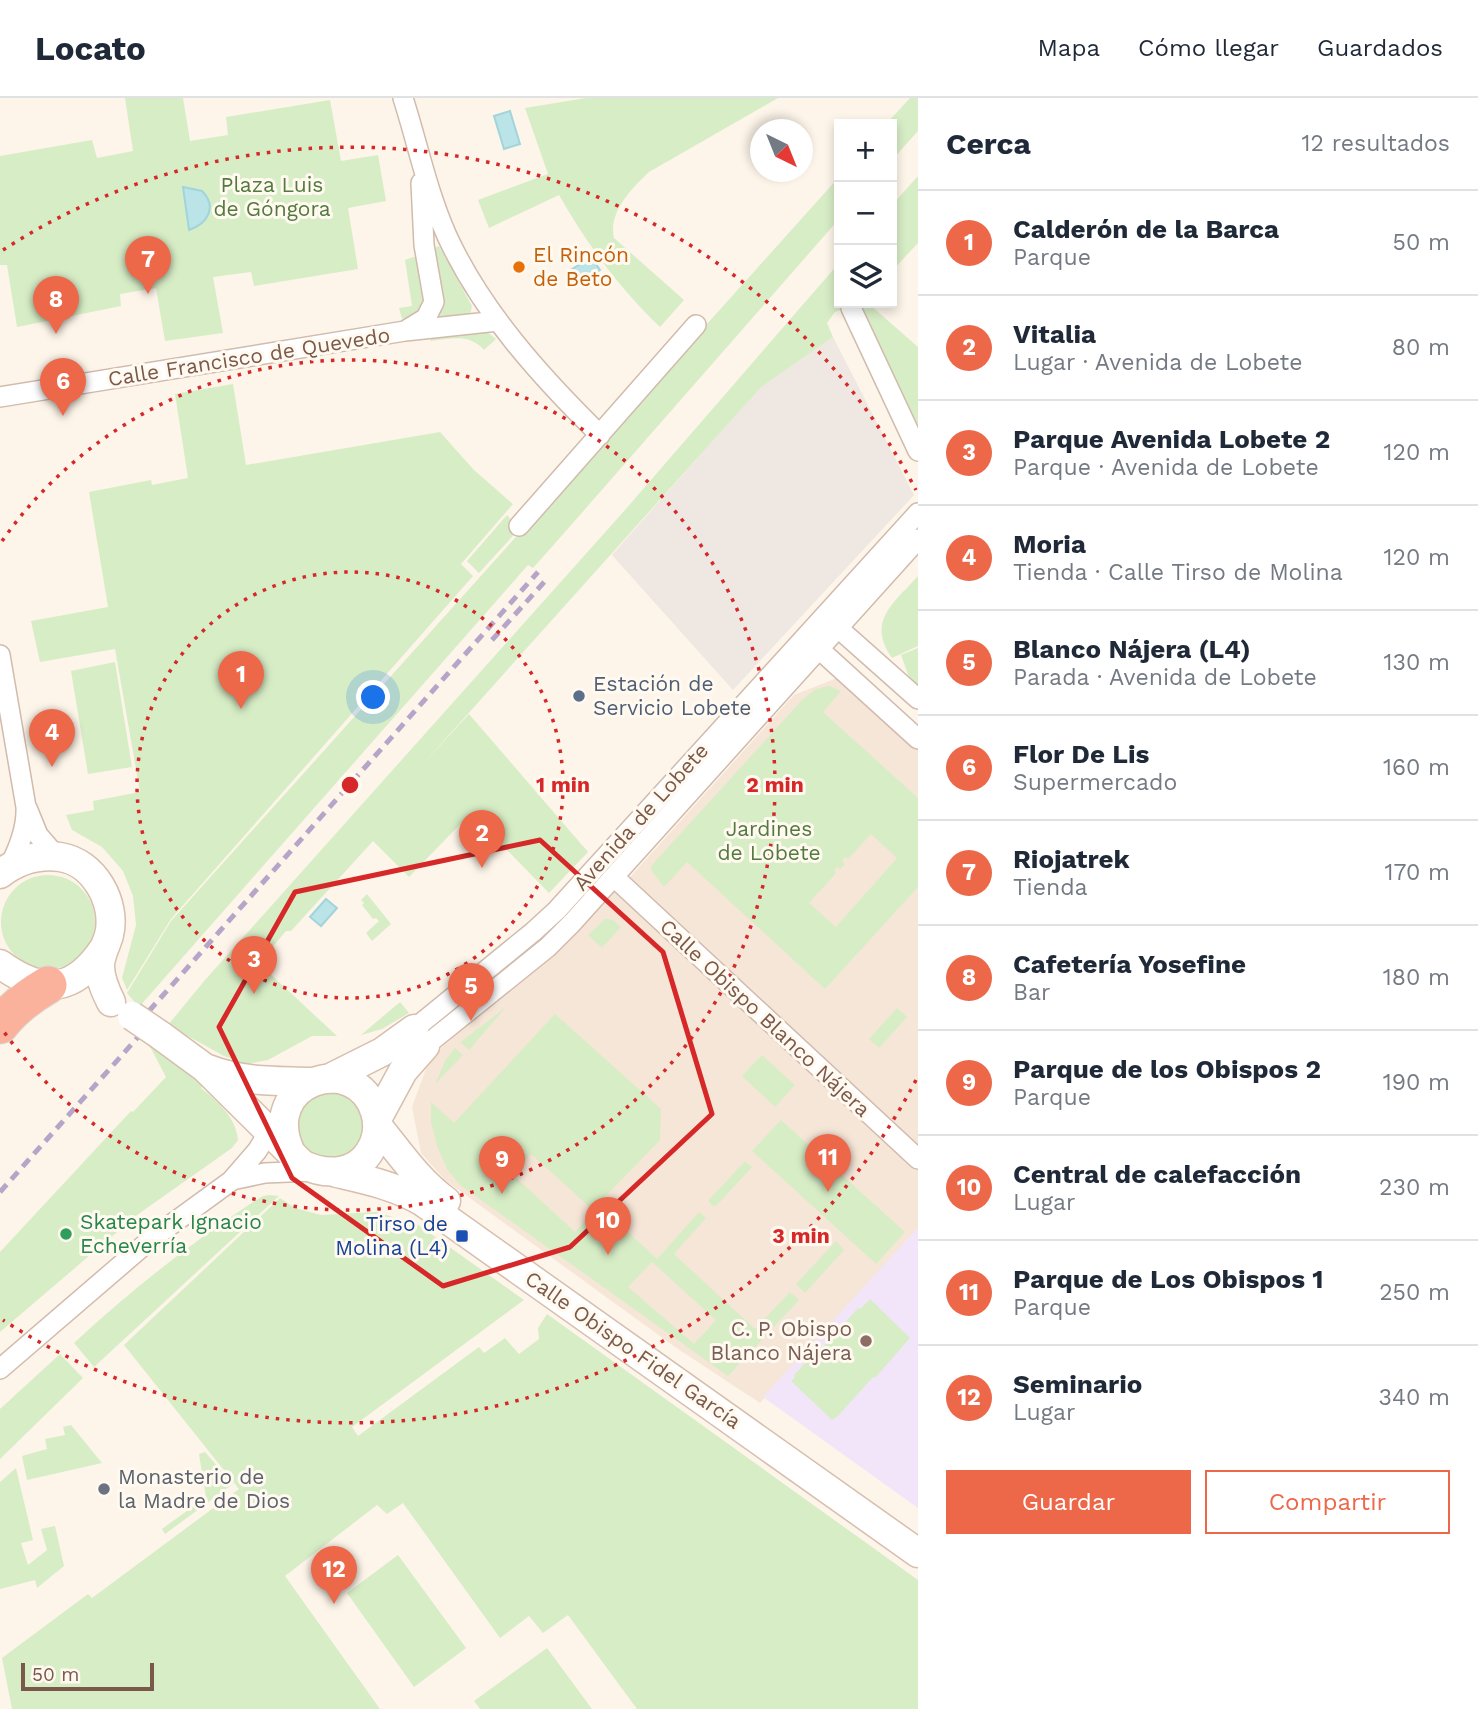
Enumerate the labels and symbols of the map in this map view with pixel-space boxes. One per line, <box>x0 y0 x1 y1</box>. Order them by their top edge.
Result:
north arrow <box>750 119 813 182</box>
park label: Plaza Luis de Góngora <box>213 172 331 221</box>
pin: 7 <box>125 236 171 294</box>
place label: El Rincón de Beto <box>533 242 629 291</box>
marker: El Rincón de Beto <box>511 259 527 275</box>
pin: 8 <box>33 276 79 334</box>
street label: Calle Francisco de Quevedo <box>106 322 392 391</box>
pin: 6 <box>40 358 86 416</box>
pin: 1 <box>218 651 264 709</box>
place label: Estación de Servicio Lobete <box>593 671 752 720</box>
your location <box>356 680 390 714</box>
marker: Estación de Servicio Lobete <box>571 688 587 704</box>
pin: 4 <box>29 709 75 767</box>
street label: Avenida de Lobete <box>568 738 713 896</box>
text: 1 min <box>536 772 590 797</box>
text: 2 min <box>746 772 804 797</box>
centre of rings <box>338 773 362 797</box>
pin: 2 <box>459 810 505 868</box>
park label: Jardines de Lobete <box>717 816 821 865</box>
street label: Calle Obispo Blanco Nájera <box>655 914 876 1122</box>
pin: 3 <box>231 936 277 994</box>
pin: 5 <box>448 963 494 1021</box>
pin: 11 <box>805 1134 851 1192</box>
pin: 9 <box>479 1136 525 1194</box>
pin: 10 <box>585 1197 631 1255</box>
place label: Skatepark Ignacio Echeverría <box>80 1209 262 1258</box>
place label: Tirso de Molina (L4) <box>335 1211 448 1260</box>
text: 3 min <box>772 1223 830 1248</box>
marker: Skatepark Ignacio Echeverría <box>58 1226 74 1242</box>
marker: Tirso de Molina (L4) <box>454 1228 470 1244</box>
street label: Calle Obispo Fidel García <box>521 1265 746 1434</box>
place label: C. P. Obispo Blanco Nájera <box>710 1316 852 1365</box>
marker: C. P. Obispo Blanco Nájera <box>858 1333 874 1349</box>
place label: Monasterio de la Madre de Dios <box>118 1464 290 1513</box>
marker: Monasterio de la Madre de Dios <box>96 1481 112 1497</box>
pin: 12 <box>311 1546 357 1604</box>
scale bar <box>21 1660 154 1692</box>

